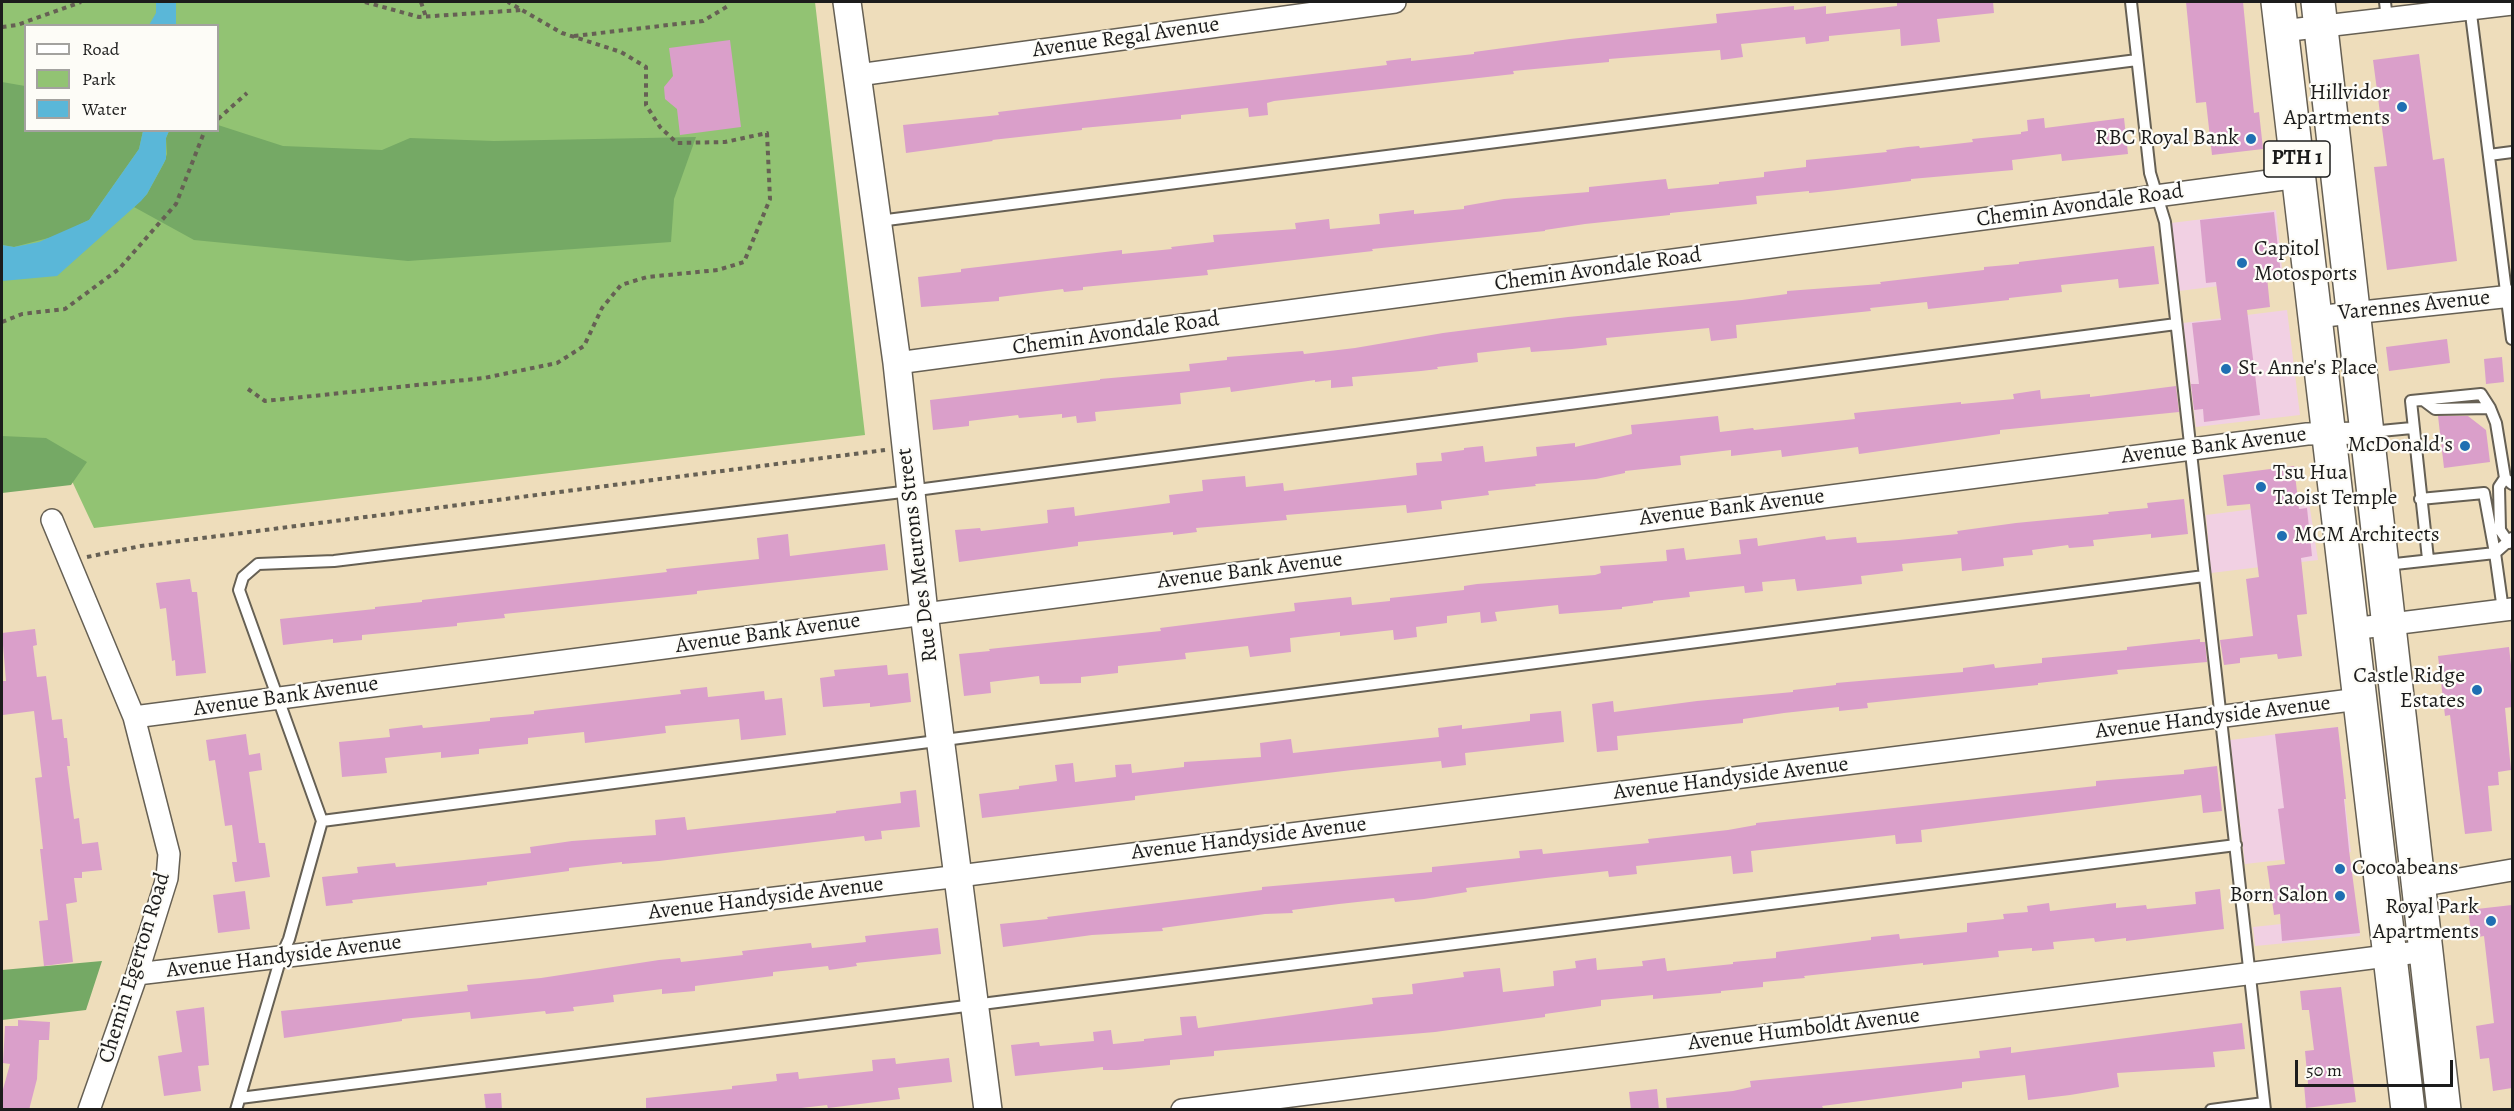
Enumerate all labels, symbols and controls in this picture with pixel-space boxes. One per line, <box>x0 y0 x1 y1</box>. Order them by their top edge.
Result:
street label: Avenue Regal Avenue <box>1031 12 1221 64</box>
legend <box>24 24 219 132</box>
text: Road <box>82 37 119 61</box>
text: Park <box>82 67 116 91</box>
place label: Hillvidor Apartments <box>2284 81 2390 132</box>
text: Water <box>82 97 127 121</box>
marker: Hillvidor Apartments <box>2395 100 2409 114</box>
place label: RBC Royal Bank <box>2095 126 2239 152</box>
marker: RBC Royal Bank <box>2244 132 2258 146</box>
road number: PTH 1 <box>2264 141 2330 177</box>
street label: Chemin Avondale Road <box>1975 178 2185 234</box>
place label: Capitol Motosports <box>2254 237 2357 288</box>
street label: Chemin Avondale Road <box>1493 242 1703 298</box>
marker: Capitol Motosports <box>2235 256 2249 270</box>
street label: Varennes Avenue <box>2337 285 2491 327</box>
street label: Chemin Avondale Road <box>1011 306 1221 362</box>
place label: St. Anne's Place <box>2238 356 2377 382</box>
marker: St. Anne's Place <box>2219 362 2233 376</box>
street label: Avenue Bank Avenue <box>2120 422 2308 470</box>
place label: McDonald's <box>2348 433 2453 459</box>
marker: McDonald's <box>2458 439 2472 453</box>
street label: Rue Des Meurons Street <box>892 446 944 664</box>
place label: Tsu Hua Taoist Temple <box>2273 461 2397 512</box>
marker: Tsu Hua Taoist Temple <box>2254 480 2268 494</box>
street label: Avenue Bank Avenue <box>1638 484 1826 532</box>
place label: MCM Architects <box>2294 523 2440 549</box>
marker: MCM Architects <box>2275 529 2289 543</box>
street label: Avenue Bank Avenue <box>1156 547 1344 595</box>
street label: Avenue Bank Avenue <box>674 608 862 660</box>
place label: Castle Ridge Estates <box>2353 664 2465 716</box>
street label: Avenue Bank Avenue <box>192 671 380 723</box>
marker: Castle Ridge Estates <box>2470 683 2484 697</box>
street label: Avenue Handyside Avenue <box>2094 690 2332 746</box>
street label: Avenue Handyside Avenue <box>1612 751 1850 807</box>
street label: Avenue Handyside Avenue <box>1130 811 1368 867</box>
place label: Cocoabeans <box>2352 856 2459 882</box>
marker: Cocoabeans <box>2333 862 2347 876</box>
street label: Chemin Egerton Road <box>93 869 177 1067</box>
street label: Avenue Handyside Avenue <box>647 871 885 927</box>
place label: Born Salon <box>2229 883 2328 909</box>
marker: Born Salon <box>2333 889 2347 903</box>
place label: Royal Park Apartments <box>2373 895 2479 946</box>
marker: Royal Park Apartments <box>2484 914 2498 928</box>
street label: Avenue Handyside Avenue <box>165 929 403 985</box>
street label: Avenue Humboldt Avenue <box>1687 1003 1921 1057</box>
scale bar <box>2298 1048 2456 1086</box>
text: 50 m <box>2306 1058 2342 1082</box>

